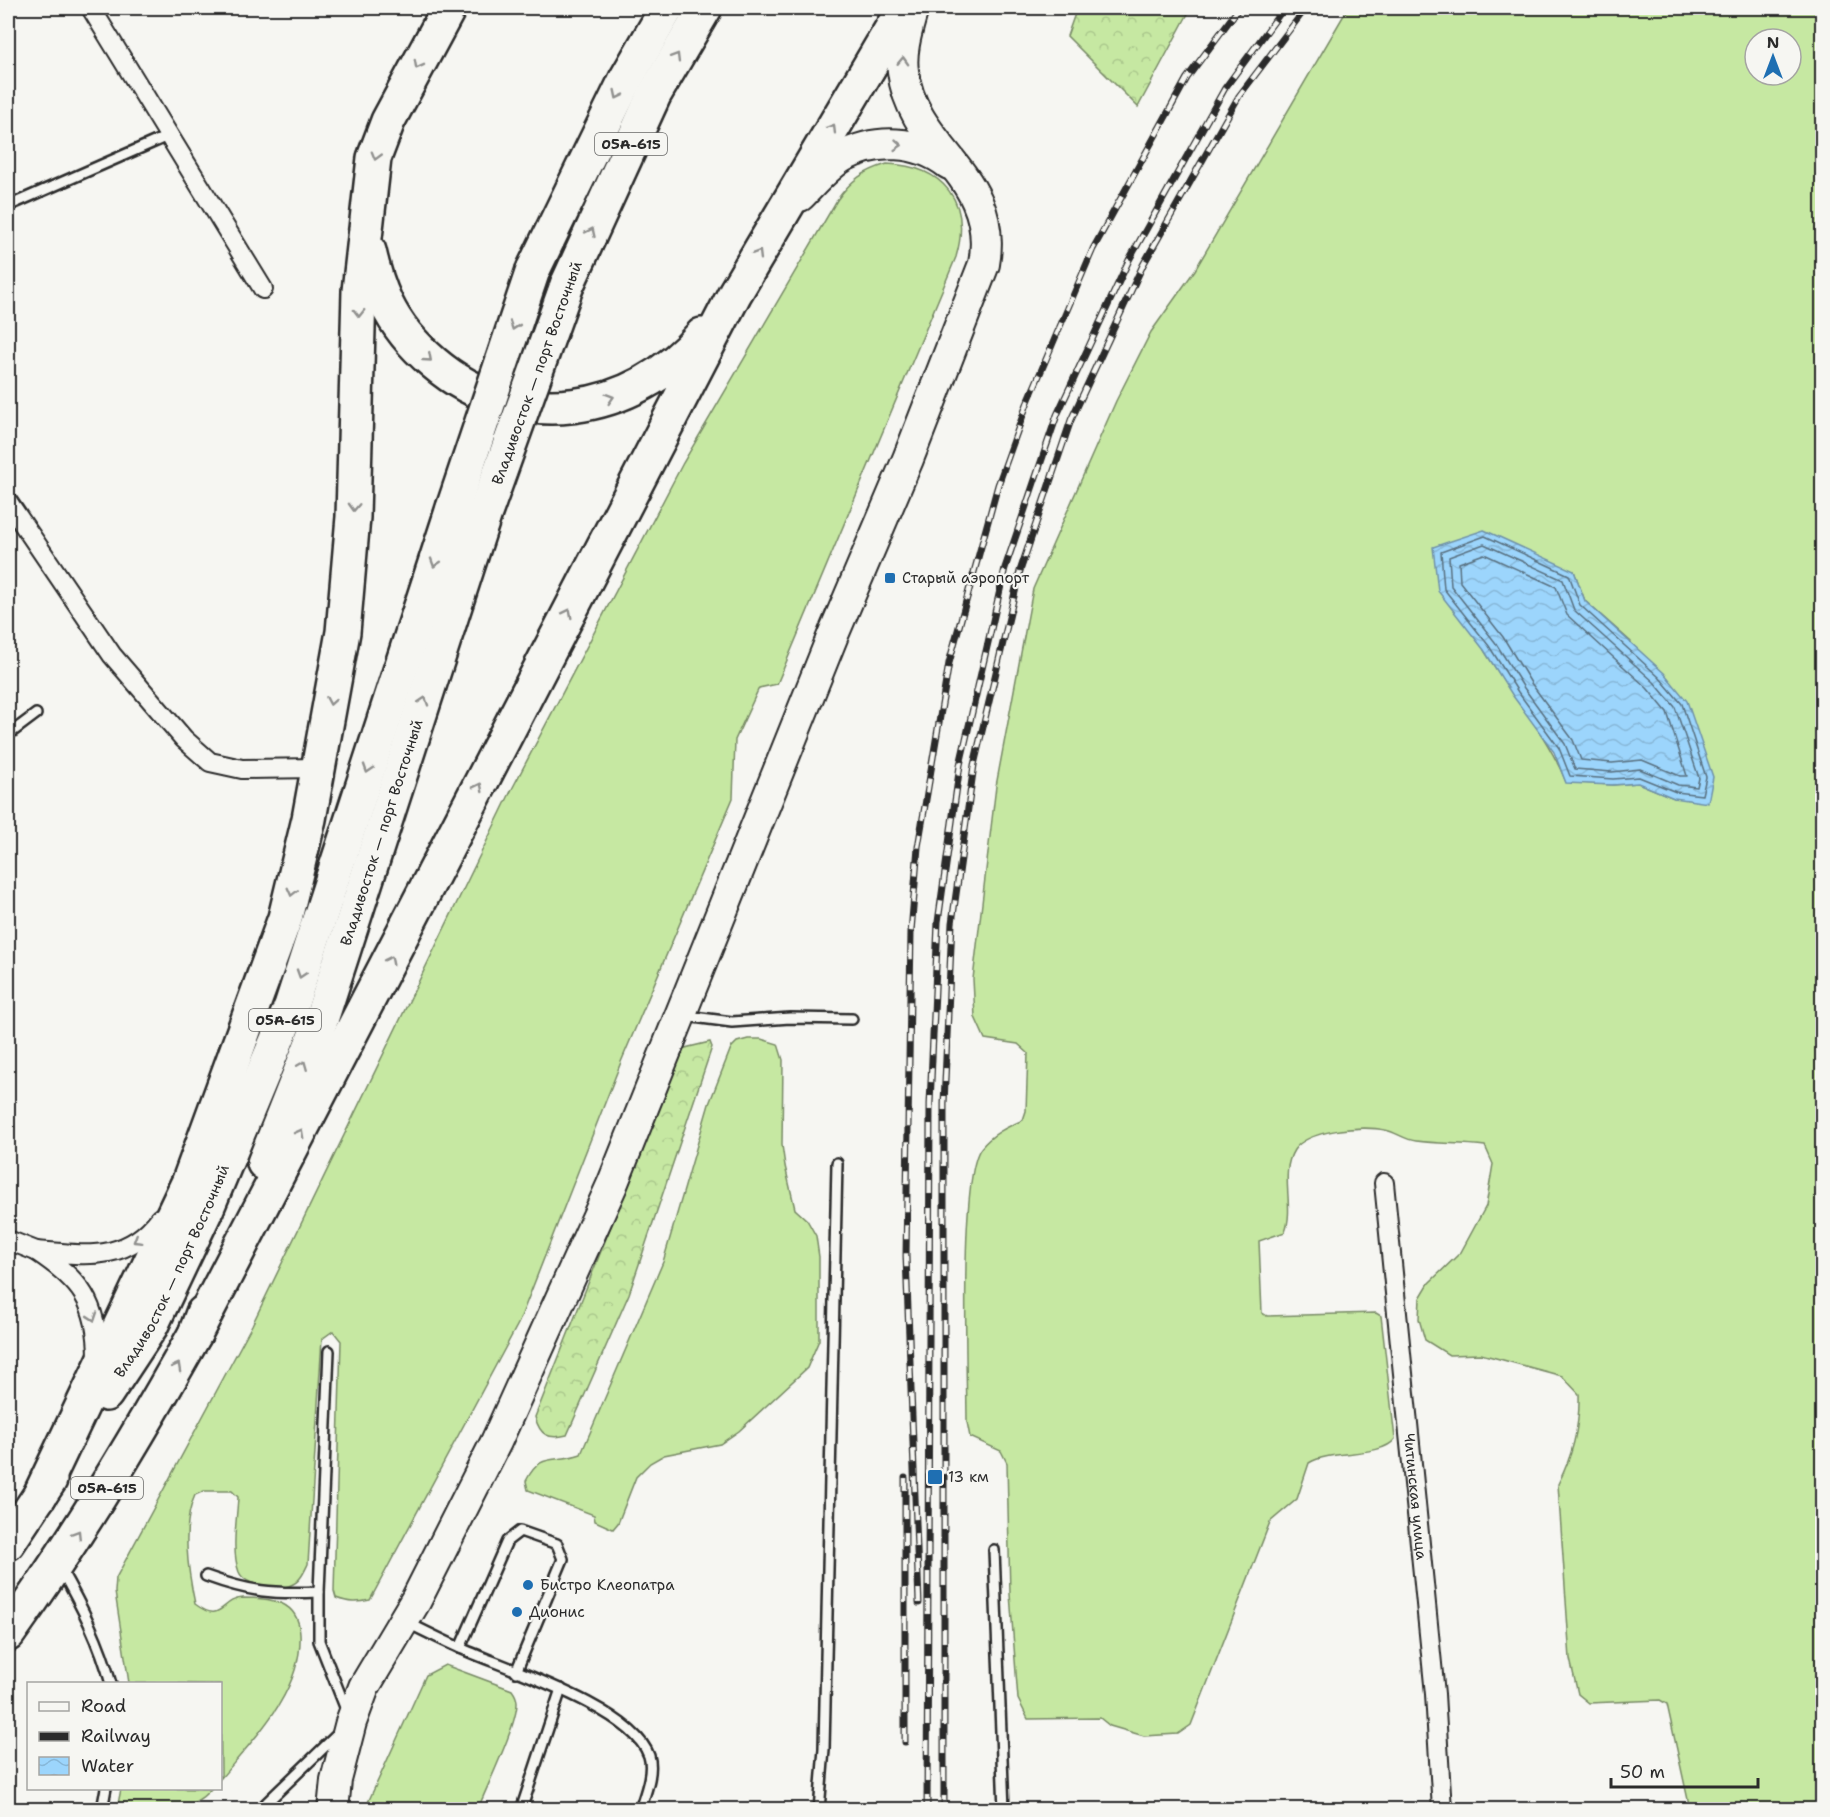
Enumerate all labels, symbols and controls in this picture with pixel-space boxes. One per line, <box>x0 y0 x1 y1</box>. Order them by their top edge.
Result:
north arrow <box>1743 27 1803 87</box>
text: N <box>1767 32 1779 53</box>
one-way arrow <box>669 53 681 63</box>
one-way arrow <box>897 56 909 65</box>
one-way arrow <box>414 59 425 70</box>
one-way arrow <box>614 89 626 100</box>
one-way arrow <box>825 124 837 134</box>
road number: 05А-615 <box>595 133 667 155</box>
one-way arrow <box>894 138 903 151</box>
one-way arrow <box>371 150 383 161</box>
one-way arrow <box>584 227 596 238</box>
one-way arrow <box>751 250 762 260</box>
street label: Владивосток — порт Восточный <box>487 258 587 488</box>
one-way arrow <box>352 308 365 317</box>
one-way arrow <box>509 320 521 331</box>
one-way arrow <box>421 351 432 362</box>
one-way arrow <box>604 393 615 405</box>
one-way arrow <box>347 503 360 512</box>
one-way arrow <box>430 557 442 568</box>
place label: Старый аэропорт <box>902 568 1029 588</box>
marker: Старый аэропорт <box>883 571 897 585</box>
one-way arrow <box>561 609 572 620</box>
one-way arrow <box>325 696 337 706</box>
one-way arrow <box>417 696 429 707</box>
street label: Владивосток — порт Восточный <box>336 717 428 948</box>
one-way arrow <box>363 763 375 774</box>
one-way arrow <box>472 783 483 793</box>
one-way arrow <box>286 887 299 897</box>
one-way arrow <box>383 956 394 967</box>
one-way arrow <box>296 968 309 979</box>
road number: 05А-615 <box>249 1009 321 1031</box>
one-way arrow <box>296 1061 308 1072</box>
one-way arrow <box>293 1129 304 1140</box>
street label: Владивосток — порт Восточный <box>110 1161 234 1381</box>
one-way arrow <box>133 1233 144 1244</box>
one-way arrow <box>86 1311 98 1322</box>
one-way arrow <box>169 1363 181 1373</box>
street label: Читинская улица <box>1399 1432 1432 1561</box>
place label: 13 км <box>948 1467 989 1487</box>
marker: 13 км <box>926 1468 944 1486</box>
road number: 05А-615 <box>71 1477 143 1499</box>
one-way arrow <box>70 1530 81 1541</box>
place label: Бистро Клеопатра <box>540 1575 675 1595</box>
marker: Бистро Клеопатра <box>521 1578 535 1592</box>
place label: Дионис <box>529 1602 585 1622</box>
marker: Дионис <box>510 1605 524 1619</box>
legend <box>27 1682 222 1790</box>
text: Road <box>81 1694 126 1718</box>
text: Railway <box>81 1724 151 1748</box>
scale bar <box>1611 1751 1758 1789</box>
text: Water <box>81 1754 134 1778</box>
text: 50 m <box>1620 1760 1665 1784</box>

